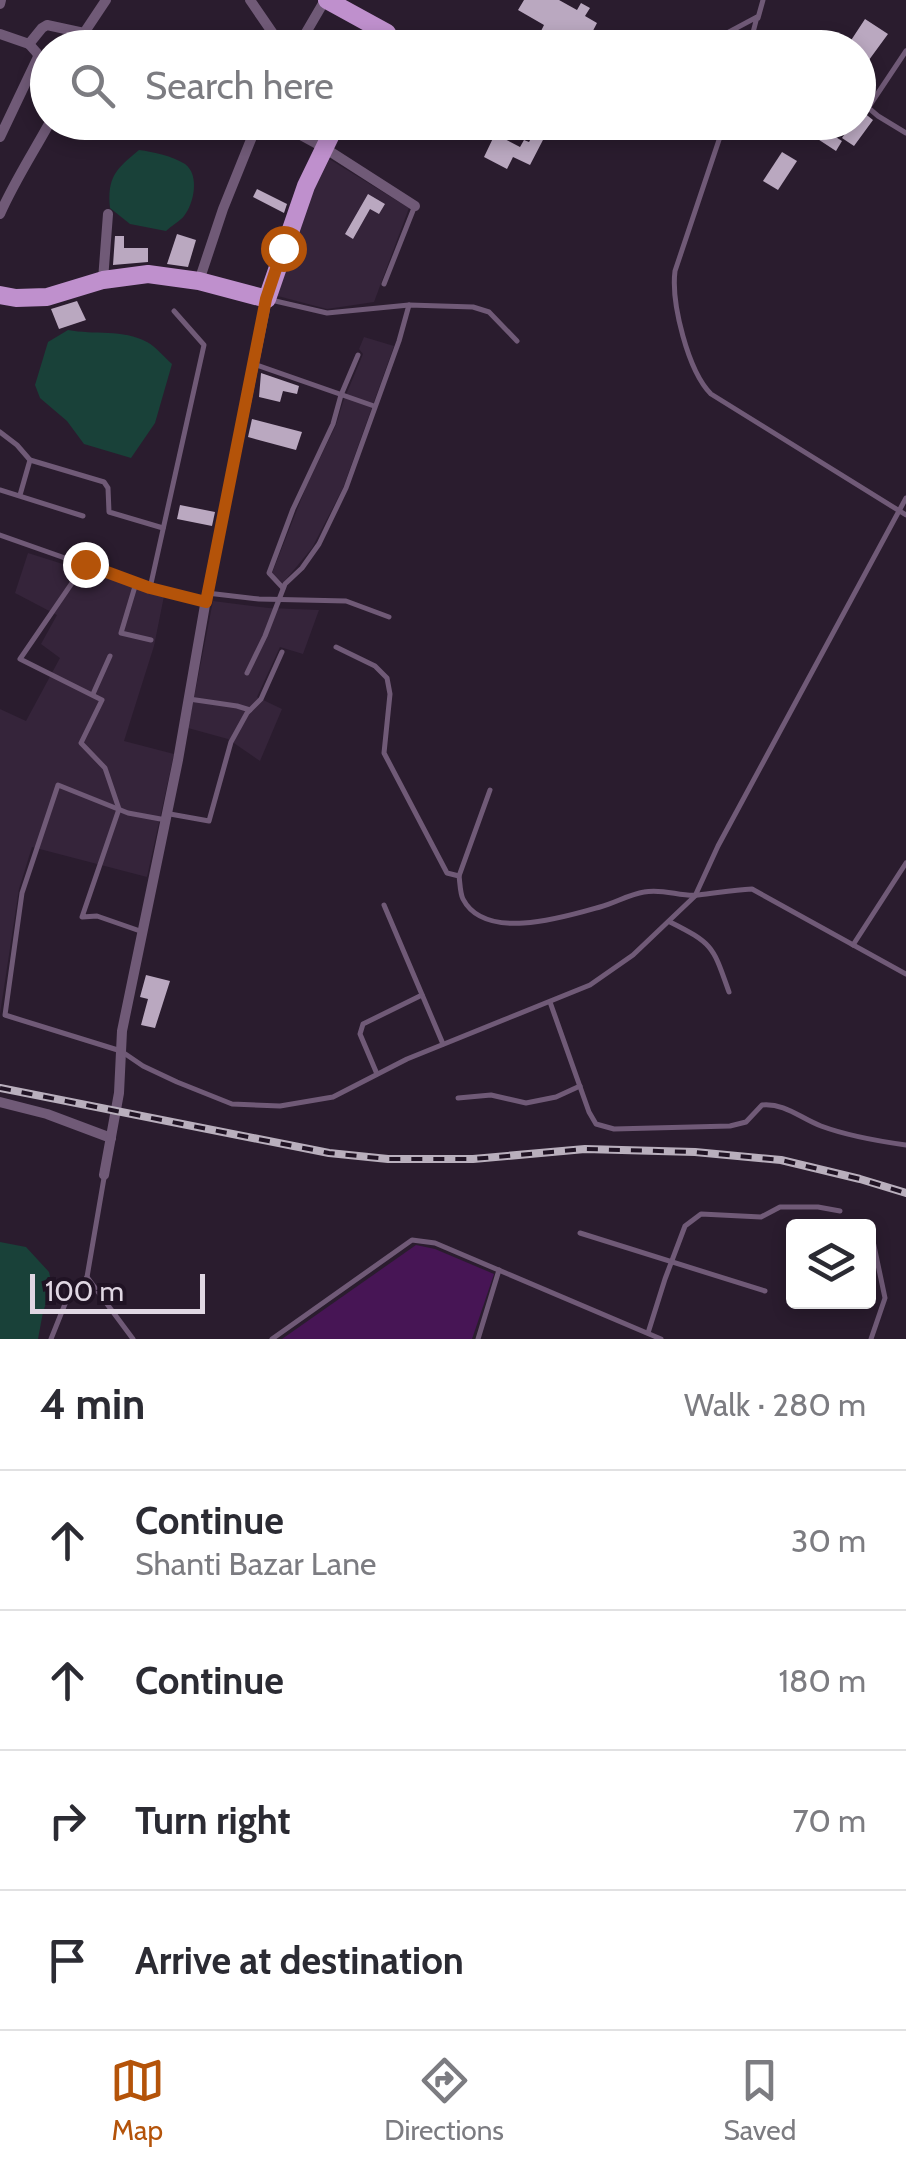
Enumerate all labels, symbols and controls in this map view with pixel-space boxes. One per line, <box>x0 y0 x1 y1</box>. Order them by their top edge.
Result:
search box <box>30 30 876 140</box>
icon: search <box>65 58 120 113</box>
text: Search here <box>145 62 334 109</box>
route start <box>261 226 307 272</box>
route end <box>63 542 109 588</box>
map controls <box>786 1219 876 1309</box>
button: layers <box>786 1219 876 1309</box>
scale bar <box>30 1269 205 1314</box>
text: 100 m <box>45 1274 124 1308</box>
text: 4 min <box>40 1378 145 1430</box>
text: Walk · 280 m <box>684 1385 866 1424</box>
text: Continue <box>135 1497 284 1544</box>
icon: ahead <box>40 1513 95 1568</box>
text: 30 m <box>791 1521 866 1560</box>
text: Shanti Bazar Lane <box>135 1544 376 1583</box>
icon: ahead <box>40 1653 95 1708</box>
text: Continue <box>135 1657 284 1704</box>
text: 180 m <box>779 1661 866 1700</box>
icon: right <box>40 1793 95 1848</box>
text: Turn right <box>135 1797 291 1844</box>
text: 70 m <box>793 1801 866 1840</box>
icon: arrive <box>40 1933 95 1988</box>
text: Arrive at destination <box>135 1937 464 1984</box>
tab: Map <box>110 2053 165 2147</box>
tab: Directions <box>384 2053 504 2147</box>
tab: Saved <box>724 2053 796 2147</box>

